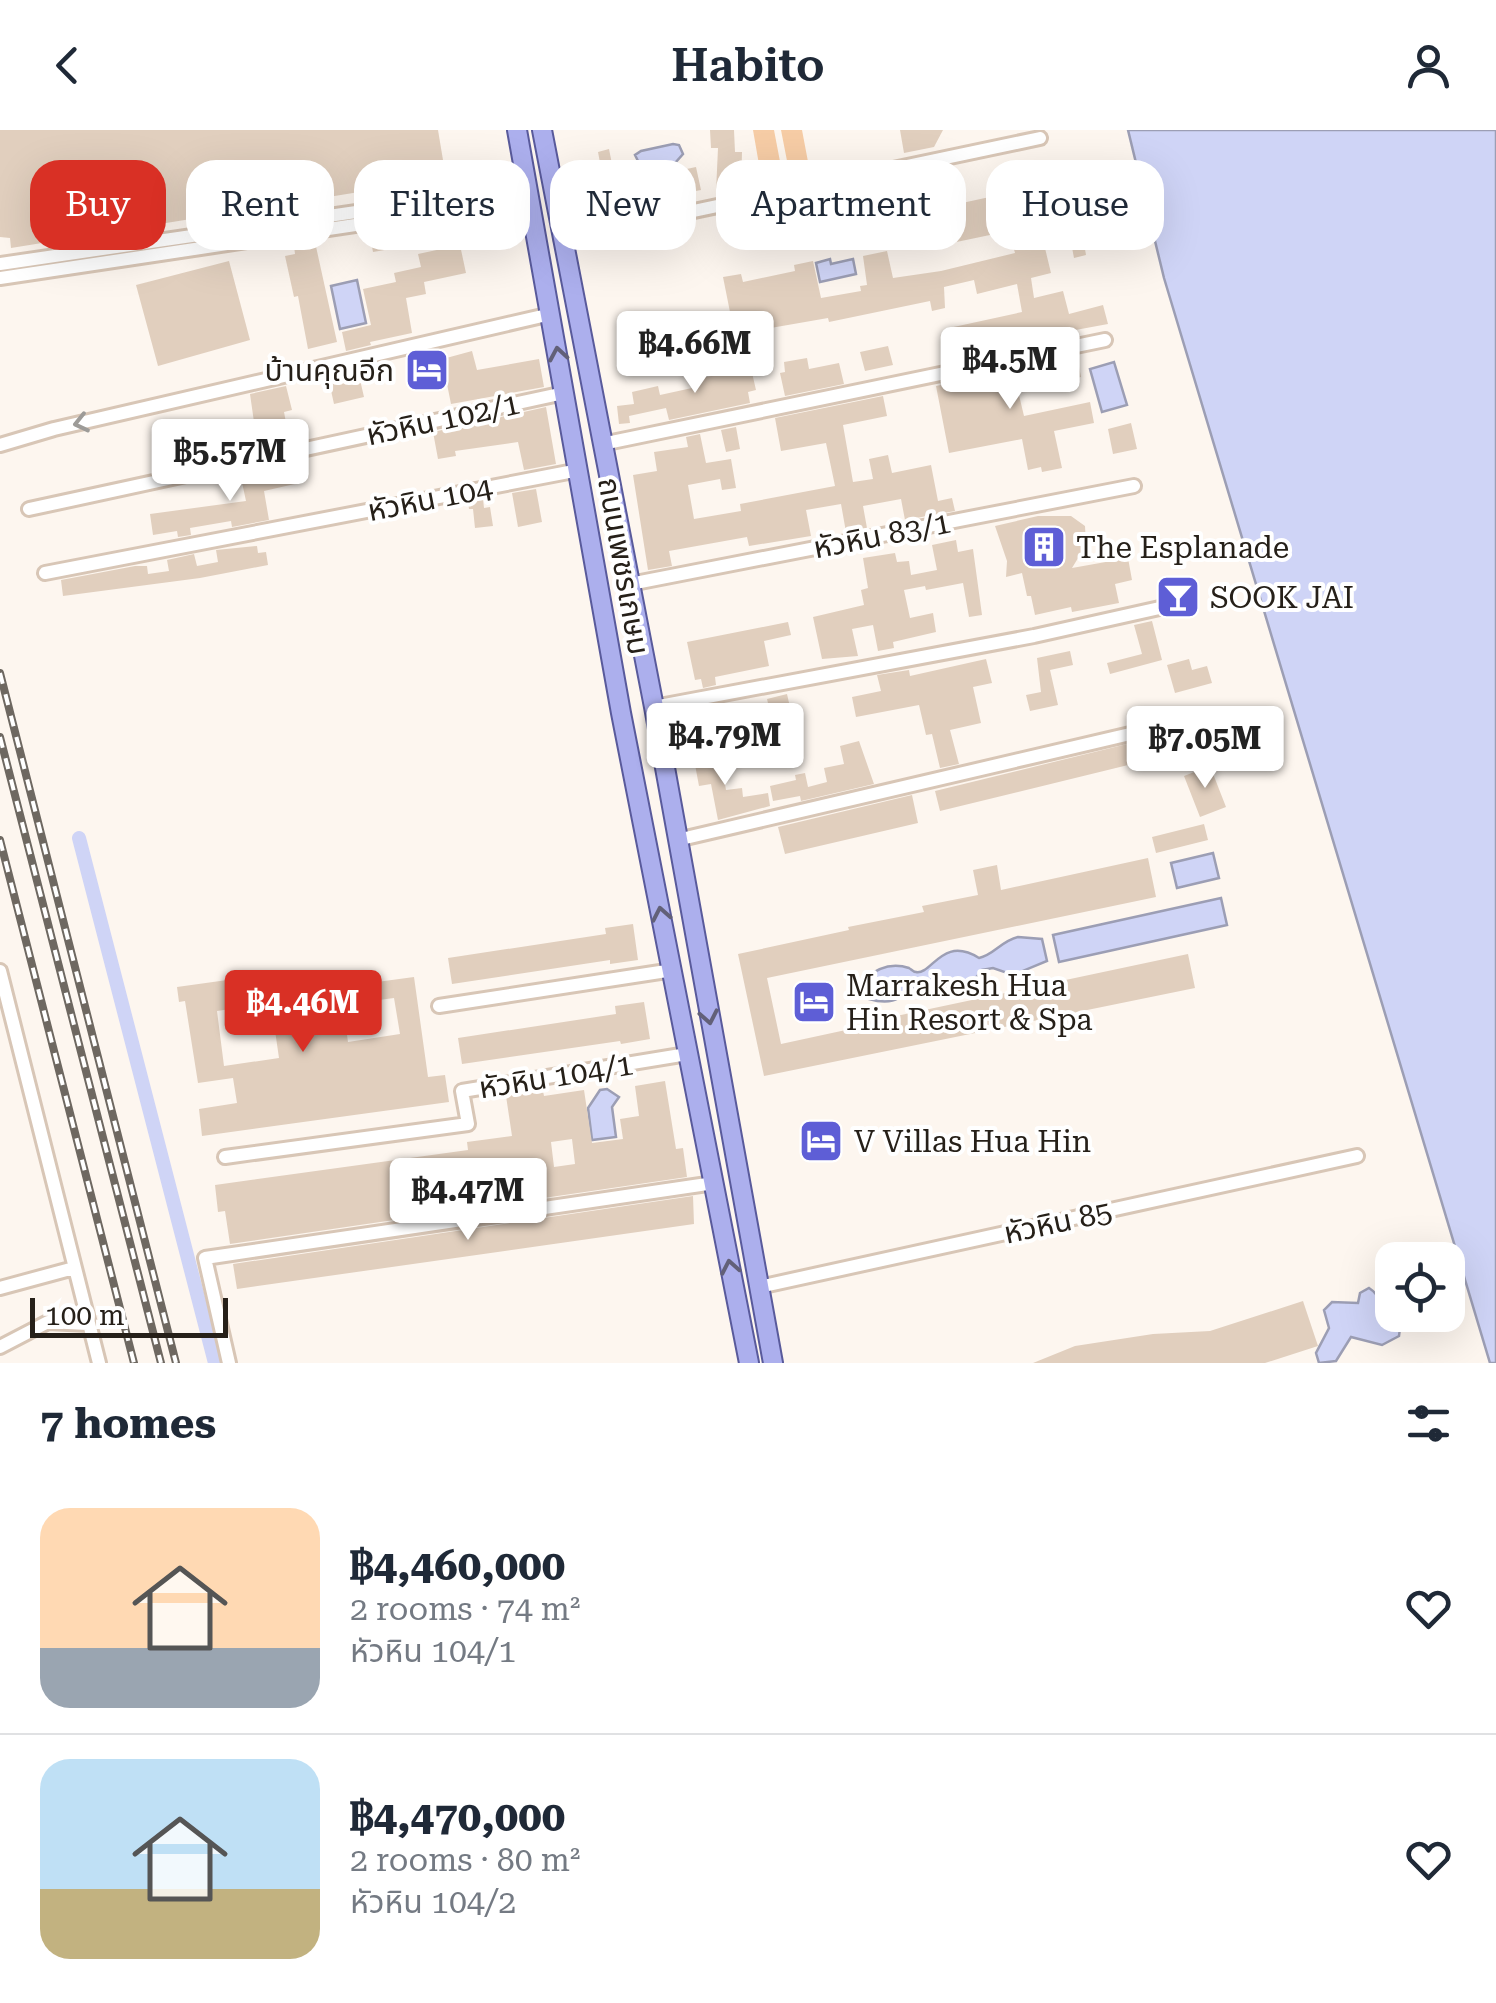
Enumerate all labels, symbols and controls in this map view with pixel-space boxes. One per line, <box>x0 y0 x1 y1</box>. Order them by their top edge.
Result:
icon: back <box>40 38 95 93</box>
icon: person <box>1401 38 1456 93</box>
text: Habito <box>671 39 825 92</box>
chip: Buy <box>30 160 166 250</box>
chip: Rent <box>186 160 334 250</box>
chip: Filters <box>354 160 530 250</box>
chip: New <box>550 160 696 250</box>
chip: Apartment <box>716 160 966 250</box>
chip: House <box>986 160 1164 250</box>
pin: ฿4.66M <box>614 311 776 396</box>
text: ฿4.66M <box>639 324 751 362</box>
pin: ฿4.5M <box>940 327 1080 412</box>
text: ฿4.5M <box>963 340 1057 378</box>
one-way arrow <box>548 345 569 362</box>
hotel icon: บ้านคุณอีก <box>404 347 450 393</box>
place label: บ้านคุณอีก <box>264 353 394 389</box>
street label: หัวหิน 102/1 <box>363 386 523 452</box>
one-way arrow <box>73 411 90 432</box>
pin: ฿5.57M <box>149 419 311 504</box>
text: ฿5.57M <box>174 432 286 470</box>
street label: หัวหิน 104 <box>365 470 496 528</box>
street label: ถนนเพชรเกษม <box>591 475 657 657</box>
street label: หัวหิน 83/1 <box>810 505 954 565</box>
building icon: The Esplanade <box>1021 524 1067 570</box>
place label: The Esplanade <box>1076 530 1289 565</box>
bar icon: SOOK JAI <box>1155 574 1201 620</box>
place label: SOOK JAI <box>1210 580 1354 615</box>
pin: ฿4.79M <box>644 703 806 788</box>
pin: ฿7.05M <box>1124 706 1286 791</box>
text: ฿4.79M <box>669 716 781 754</box>
text: ฿7.05M <box>1149 719 1261 757</box>
one-way arrow <box>652 906 673 923</box>
place label: Marrakesh Hua Hin Resort & Spa <box>846 968 1093 1037</box>
pin: ฿4.46M <box>222 970 384 1055</box>
hotel icon: Marrakesh Hua Hin Resort & Spa <box>791 979 837 1025</box>
text: ฿4.46M <box>247 983 359 1021</box>
one-way arrow <box>698 1009 719 1025</box>
street label: หัวหิน 104/1 <box>476 1047 636 1105</box>
hotel icon: V Villas Hua Hin <box>798 1118 844 1164</box>
place label: V Villas Hua Hin <box>854 1124 1091 1159</box>
pin: ฿4.47M <box>387 1158 549 1243</box>
text: ฿4.47M <box>412 1171 524 1209</box>
street label: หัวหิน 85 <box>1001 1193 1115 1251</box>
map controls <box>1375 1242 1465 1332</box>
button: locate <box>1375 1242 1465 1332</box>
one-way arrow <box>721 1259 742 1276</box>
scale bar <box>30 1293 228 1338</box>
text: 100 m <box>45 1299 125 1332</box>
icon: filters <box>1401 1396 1456 1451</box>
text: 7 homes <box>40 1399 216 1448</box>
text: ฿4,460,000 <box>350 1541 565 1590</box>
icon: home <box>120 1548 240 1668</box>
icon: heart <box>1401 1581 1456 1636</box>
text: 2 rooms · 74 m² <box>350 1590 580 1628</box>
text: หัวหิน 104/1 <box>350 1632 516 1670</box>
text: ฿4,470,000 <box>350 1792 565 1841</box>
icon: home <box>120 1799 240 1919</box>
icon: heart <box>1401 1832 1456 1887</box>
text: 2 rooms · 80 m² <box>350 1841 580 1879</box>
text: หัวหิน 104/2 <box>350 1883 516 1921</box>

